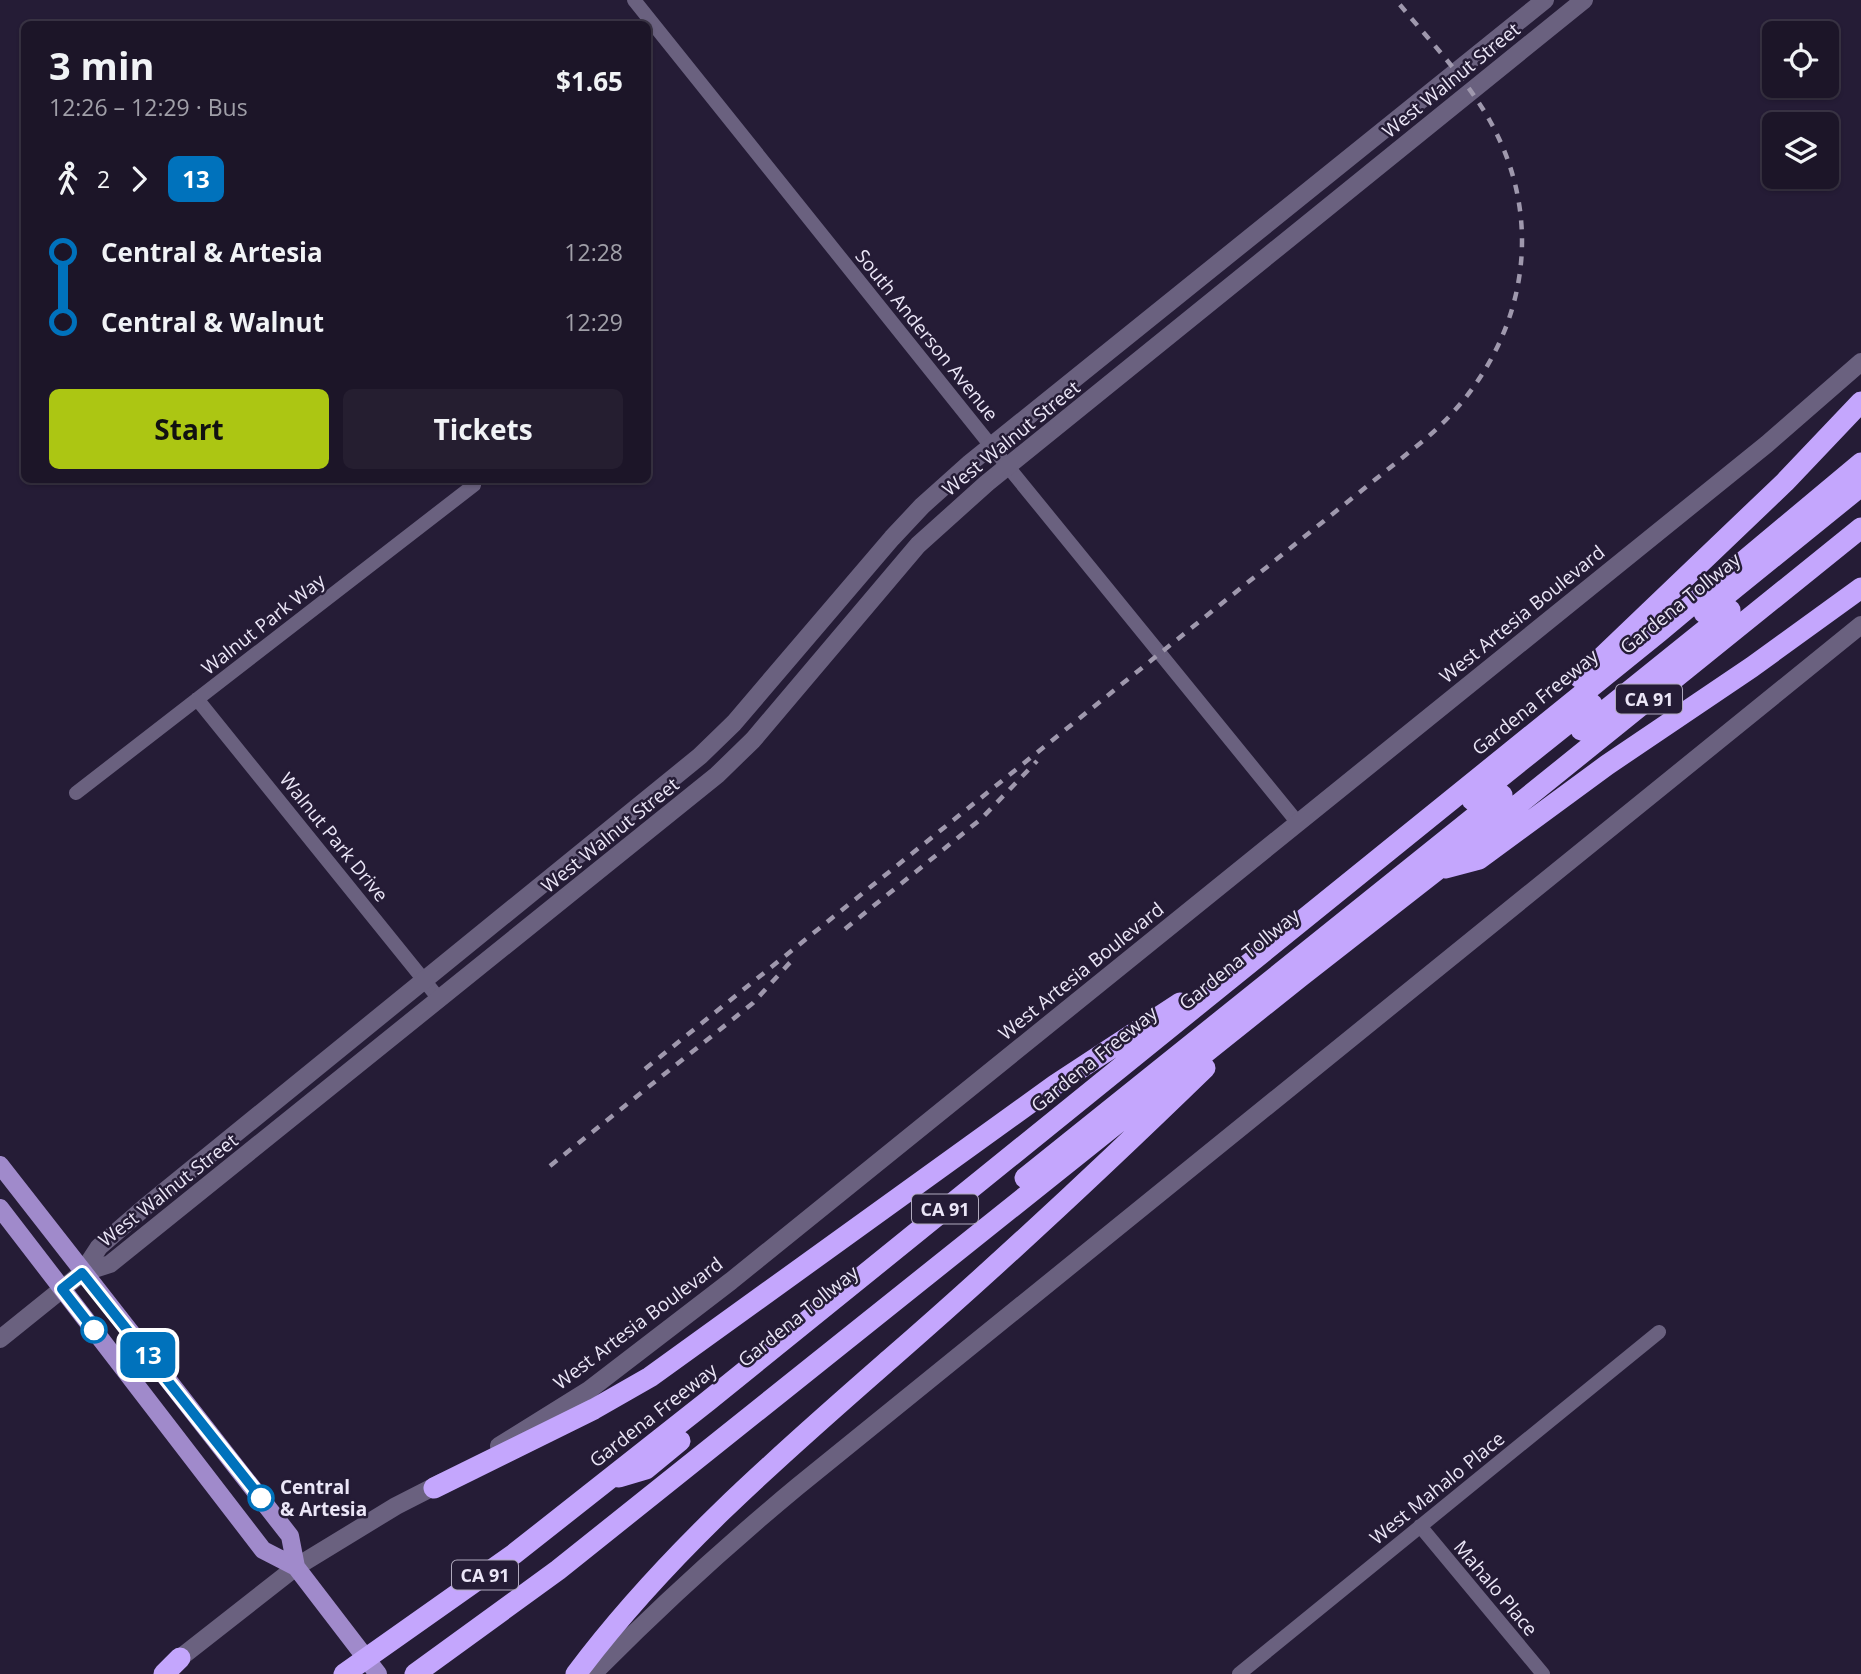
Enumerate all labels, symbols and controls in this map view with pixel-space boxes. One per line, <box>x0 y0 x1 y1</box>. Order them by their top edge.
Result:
street label: West Walnut Street <box>1377 16 1525 144</box>
map controls <box>1762 21 1839 189</box>
button: locate <box>1762 21 1839 98</box>
text: 3 min <box>49 39 154 91</box>
text: $1.65 <box>556 63 623 99</box>
text: 12:26 – 12:29 · Bus <box>49 91 248 123</box>
button: layers <box>1762 112 1839 189</box>
icon: walk <box>49 160 87 198</box>
icon: forward <box>120 160 158 198</box>
text: 13 <box>182 162 210 195</box>
text: 2 <box>97 163 110 195</box>
text: Central & Artesia <box>101 234 323 270</box>
text: 12:28 <box>564 236 623 268</box>
street label: South Anderson Avenue <box>850 244 1004 426</box>
text: Central & Walnut <box>101 304 324 340</box>
text: 12:29 <box>564 306 623 338</box>
street label: West Walnut Street <box>937 374 1085 502</box>
button: Start <box>49 389 329 469</box>
button: Tickets <box>343 389 623 469</box>
street label: West Artesia Boulevard <box>1434 539 1610 689</box>
street label: Gardena Tollway <box>1614 546 1746 660</box>
street label: Walnut Park Way <box>196 567 331 680</box>
street label: Gardena Freeway <box>1466 643 1604 761</box>
road number: CA 91 <box>1616 684 1682 714</box>
street label: Walnut Park Drive <box>274 767 394 907</box>
street label: West Walnut Street <box>536 771 684 899</box>
street label: West Artesia Boulevard <box>993 896 1169 1046</box>
street label: Gardena Tollway <box>1173 902 1305 1016</box>
street label: Gardena Freeway <box>1025 1000 1163 1118</box>
street label: West Walnut Street <box>93 1127 243 1253</box>
road number: CA 91 <box>912 1194 978 1224</box>
street label: West Artesia Boulevard <box>548 1251 728 1395</box>
street label: Gardena Tollway <box>732 1259 864 1373</box>
unlabelled marker <box>81 1317 107 1343</box>
line badge: 13 <box>116 1332 180 1378</box>
text: 13 <box>134 1338 162 1371</box>
street label: Gardena Freeway <box>584 1357 723 1473</box>
street label: West Mahalo Place <box>1364 1425 1510 1551</box>
place label: Central & Artesia <box>280 1474 367 1522</box>
marker: Central & Artesia <box>248 1485 274 1511</box>
street label: Mahalo Place <box>1448 1535 1544 1641</box>
road number: CA 91 <box>452 1560 518 1590</box>

